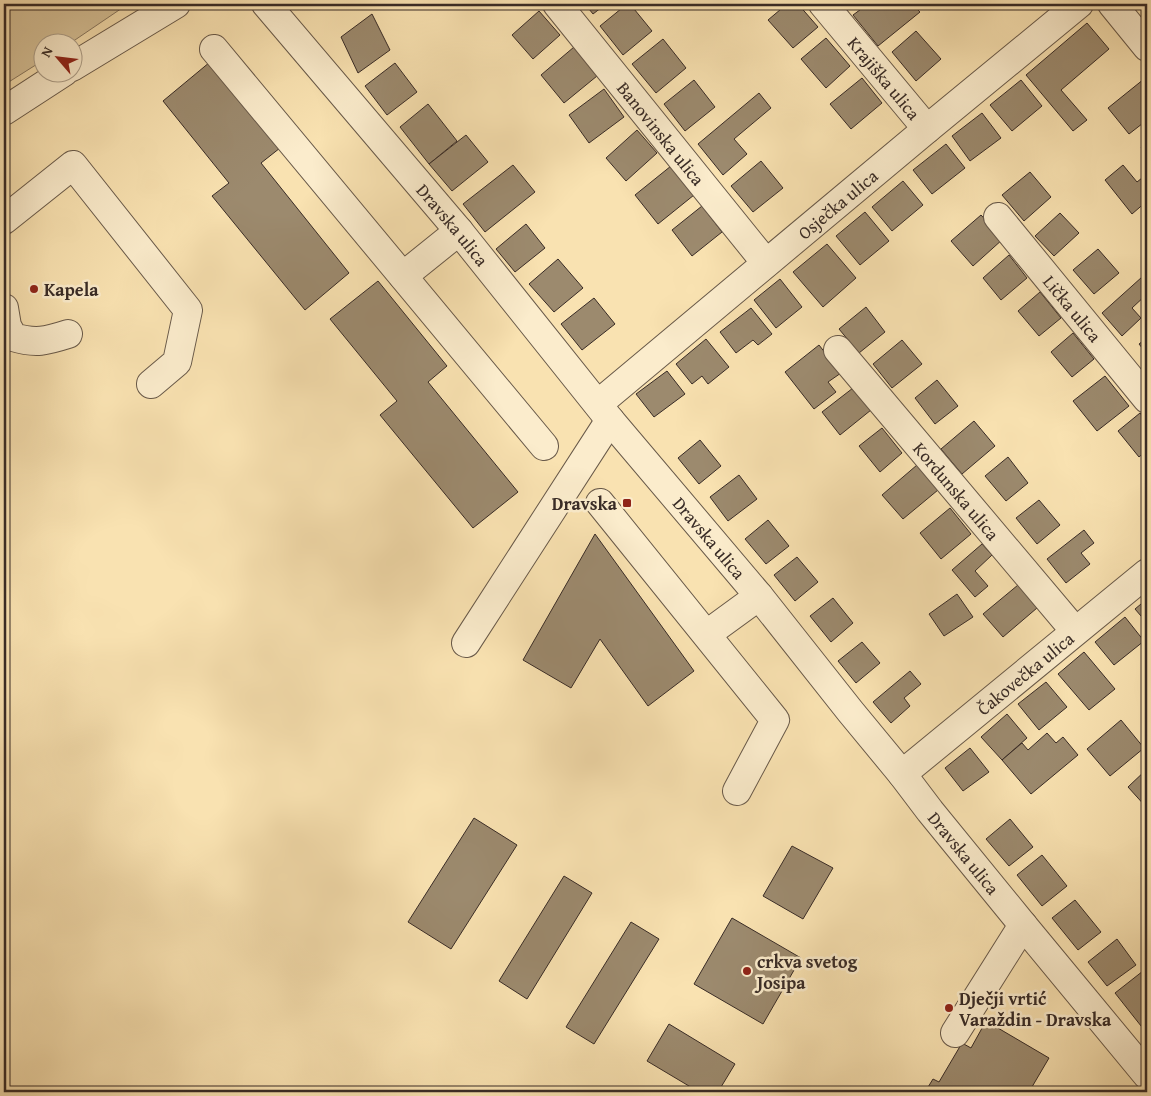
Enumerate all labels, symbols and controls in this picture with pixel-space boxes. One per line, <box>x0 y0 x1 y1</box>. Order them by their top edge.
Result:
street label: Krajiška ulica <box>842 30 928 126</box>
north arrow <box>32 32 82 82</box>
text: N <box>35 43 58 61</box>
street label: Banovinska ulica <box>611 75 712 191</box>
street label: Osječka ulica <box>791 162 884 245</box>
street label: Dravska ulica <box>410 177 496 272</box>
street label: Lička ulica <box>1037 269 1109 348</box>
place label: Kapela <box>44 276 99 303</box>
marker: Kapela <box>28 283 40 295</box>
street label: Kordunska ulica <box>907 435 1006 546</box>
place label: Dravska <box>552 490 618 517</box>
street label: Dravska ulica <box>667 491 753 585</box>
marker: Dravska <box>621 497 633 509</box>
street label: Čakovečka ulica <box>970 625 1080 721</box>
street label: Dravska ulica <box>922 805 1007 901</box>
place label: crkva svetog Josipa <box>754 948 858 996</box>
marker: crkva svetog Josipa <box>741 965 753 977</box>
place label: Dječji vrtić Varaždin - Dravska <box>959 985 1112 1033</box>
marker: Dječji vrtić Varaždin - Dravska <box>943 1002 955 1014</box>

